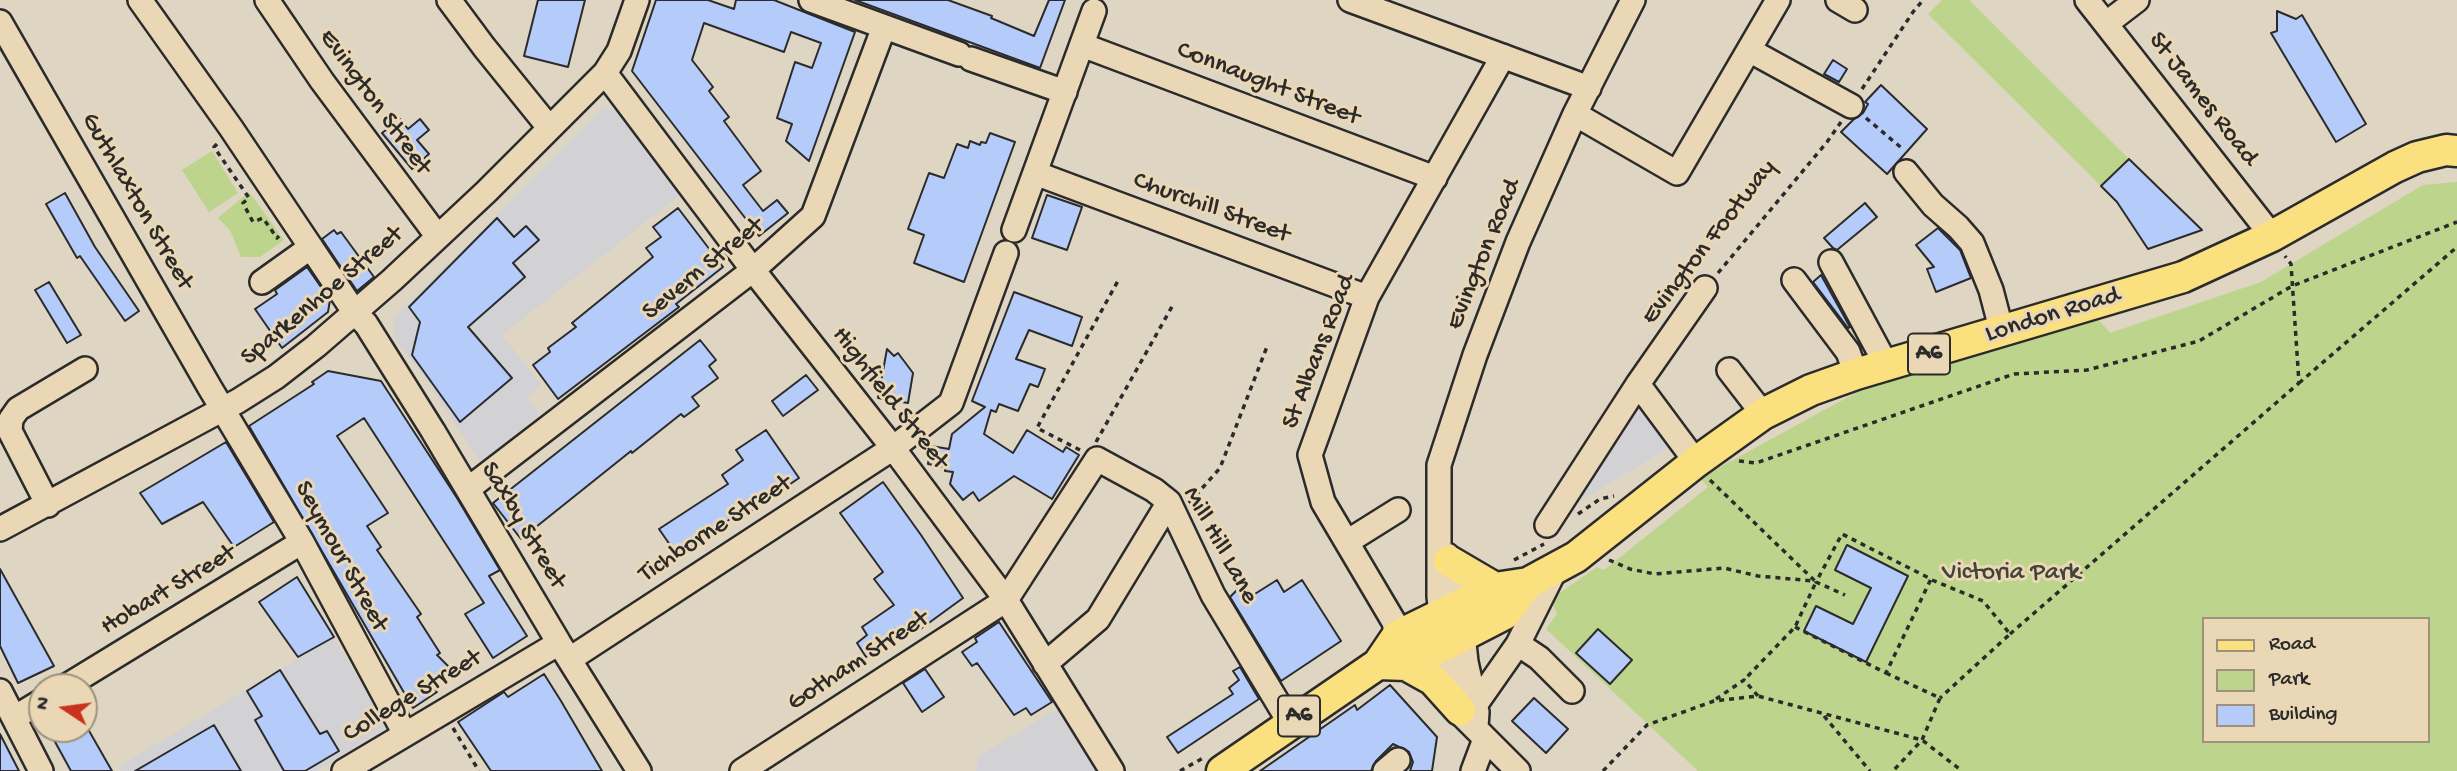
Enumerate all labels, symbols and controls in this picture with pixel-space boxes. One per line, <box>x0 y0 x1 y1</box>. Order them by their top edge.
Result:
street label: Evington Street <box>311 24 437 182</box>
street label: St James Road <box>2140 27 2264 173</box>
street label: Connaught Street <box>1172 36 1364 134</box>
street label: Guthlaxton Street <box>73 108 199 296</box>
street label: Evington Footway <box>1636 154 1784 332</box>
street label: Churchill Street <box>1128 166 1294 252</box>
street label: Evington Road <box>1441 175 1529 335</box>
street label: Severn Street <box>637 211 771 329</box>
street label: Sparkenhoe Street <box>236 220 410 374</box>
street label: St Albans Road <box>1276 270 1364 434</box>
street label: London Road <box>1982 281 2124 351</box>
street label: Highfield Street <box>824 321 954 477</box>
road number: A6 <box>1908 334 1950 374</box>
street label: Saxby Street <box>472 457 572 595</box>
street label: Tichborne Street <box>634 469 798 591</box>
street label: Seymour Street <box>286 476 394 638</box>
street label: Mill Hill Lane <box>1174 482 1264 610</box>
street label: Hobart Street <box>96 539 242 643</box>
park label: Victoria Park <box>1942 558 2080 590</box>
street label: Gotham Street <box>782 605 936 719</box>
legend <box>2202 617 2429 743</box>
text: Road <box>2269 633 2315 658</box>
street label: College Street <box>338 643 488 751</box>
text: Park <box>2269 668 2309 693</box>
north arrow <box>28 673 98 743</box>
text: N <box>31 695 57 712</box>
road number: A6 <box>1278 696 1320 736</box>
text: Building <box>2269 703 2338 728</box>

